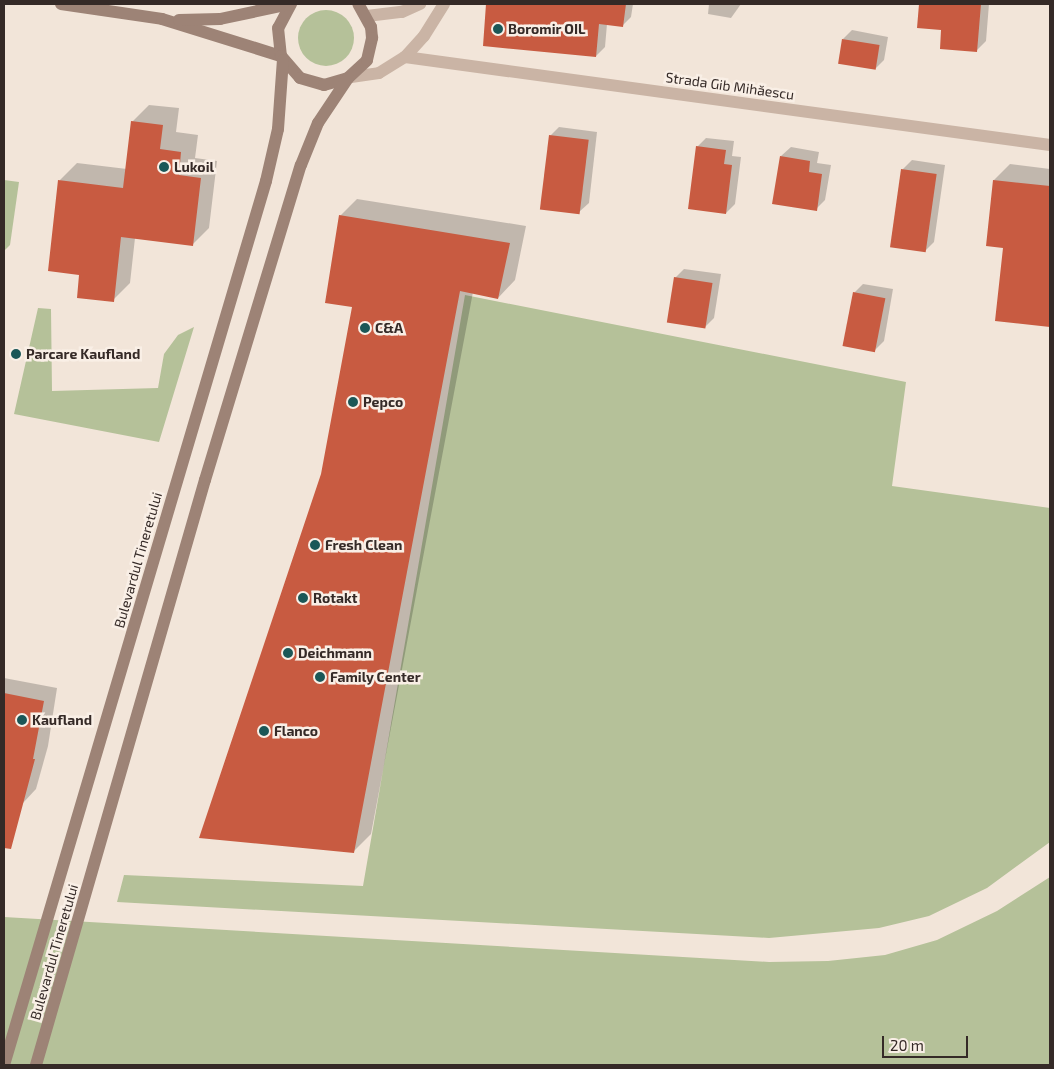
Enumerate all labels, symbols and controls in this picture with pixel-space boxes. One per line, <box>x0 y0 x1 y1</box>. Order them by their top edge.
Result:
place label: Boromir OIL <box>508 21 586 37</box>
marker: Boromir OIL <box>492 23 504 35</box>
street label: Strada Gib Mihăescu <box>665 69 795 103</box>
place label: Lukoil <box>174 159 214 175</box>
marker: Lukoil <box>158 161 170 173</box>
place label: C&A <box>375 320 403 336</box>
marker: C&A <box>359 322 371 334</box>
place label: Parcare Kaufland <box>26 346 140 362</box>
marker: Parcare Kaufland <box>10 348 22 360</box>
place label: Pepco <box>363 394 403 410</box>
marker: Pepco <box>347 396 359 408</box>
street label: Bulevardul Tineretului <box>110 490 166 630</box>
place label: Fresh Clean <box>325 537 402 553</box>
marker: Fresh Clean <box>309 539 321 551</box>
place label: Rotakt <box>313 590 357 606</box>
marker: Rotakt <box>297 592 309 604</box>
place label: Deichmann <box>298 645 372 661</box>
marker: Deichmann <box>282 647 294 659</box>
place label: Family Center <box>330 669 421 685</box>
marker: Family Center <box>314 671 326 683</box>
place label: Kaufland <box>32 712 92 728</box>
marker: Kaufland <box>16 714 28 726</box>
place label: Flanco <box>274 723 318 739</box>
marker: Flanco <box>258 725 270 737</box>
street label: Bulevardul Tineretului <box>26 882 82 1022</box>
scale bar <box>884 1026 970 1058</box>
text: 20 m <box>890 1036 924 1054</box>

